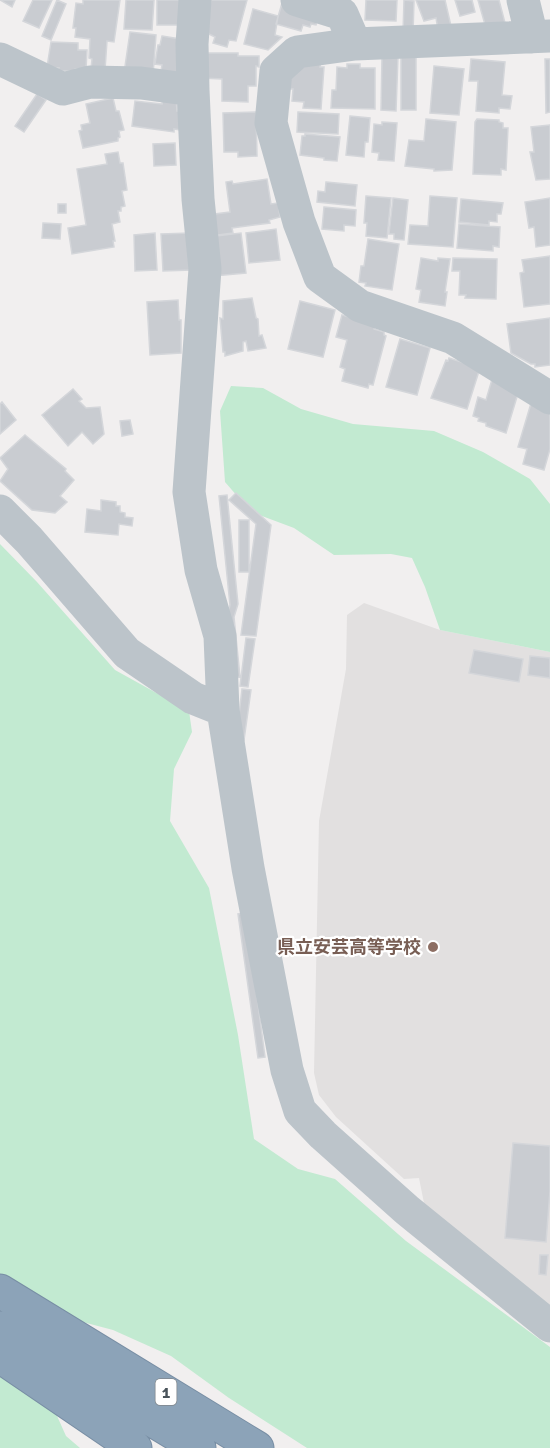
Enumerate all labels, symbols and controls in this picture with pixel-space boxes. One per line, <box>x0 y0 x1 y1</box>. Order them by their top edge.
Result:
place label: 県立安芸高等学校 <box>277 936 421 958</box>
marker: 県立安芸高等学校 <box>426 940 440 954</box>
road number: 1 <box>156 1379 176 1405</box>

